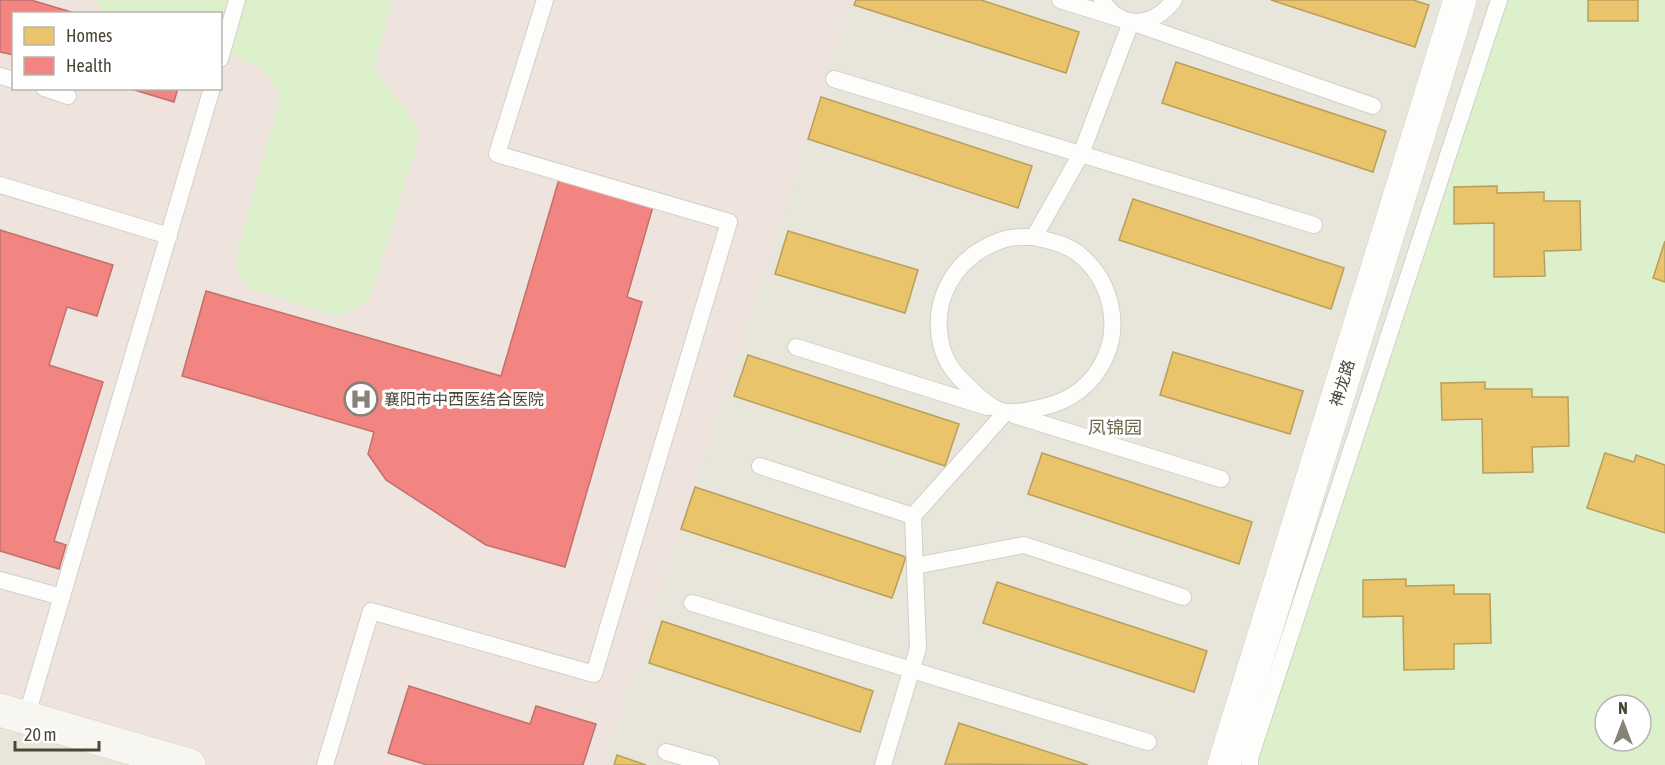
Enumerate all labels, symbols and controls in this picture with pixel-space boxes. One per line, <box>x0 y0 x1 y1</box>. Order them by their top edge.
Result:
legend <box>12 12 222 90</box>
text: Homes <box>66 25 112 46</box>
text: Health <box>66 55 112 76</box>
street label: 神龙路 <box>1326 357 1358 409</box>
hospital icon: 襄阳市中西医结合医院 <box>343 381 379 417</box>
place label: 襄阳市中西医结合医院 <box>384 390 544 408</box>
district label: 凤锦园 <box>1088 417 1142 438</box>
north arrow <box>1593 693 1653 753</box>
text: N <box>1618 699 1628 717</box>
scale bar <box>15 714 99 752</box>
text: 20 m <box>24 724 56 745</box>

